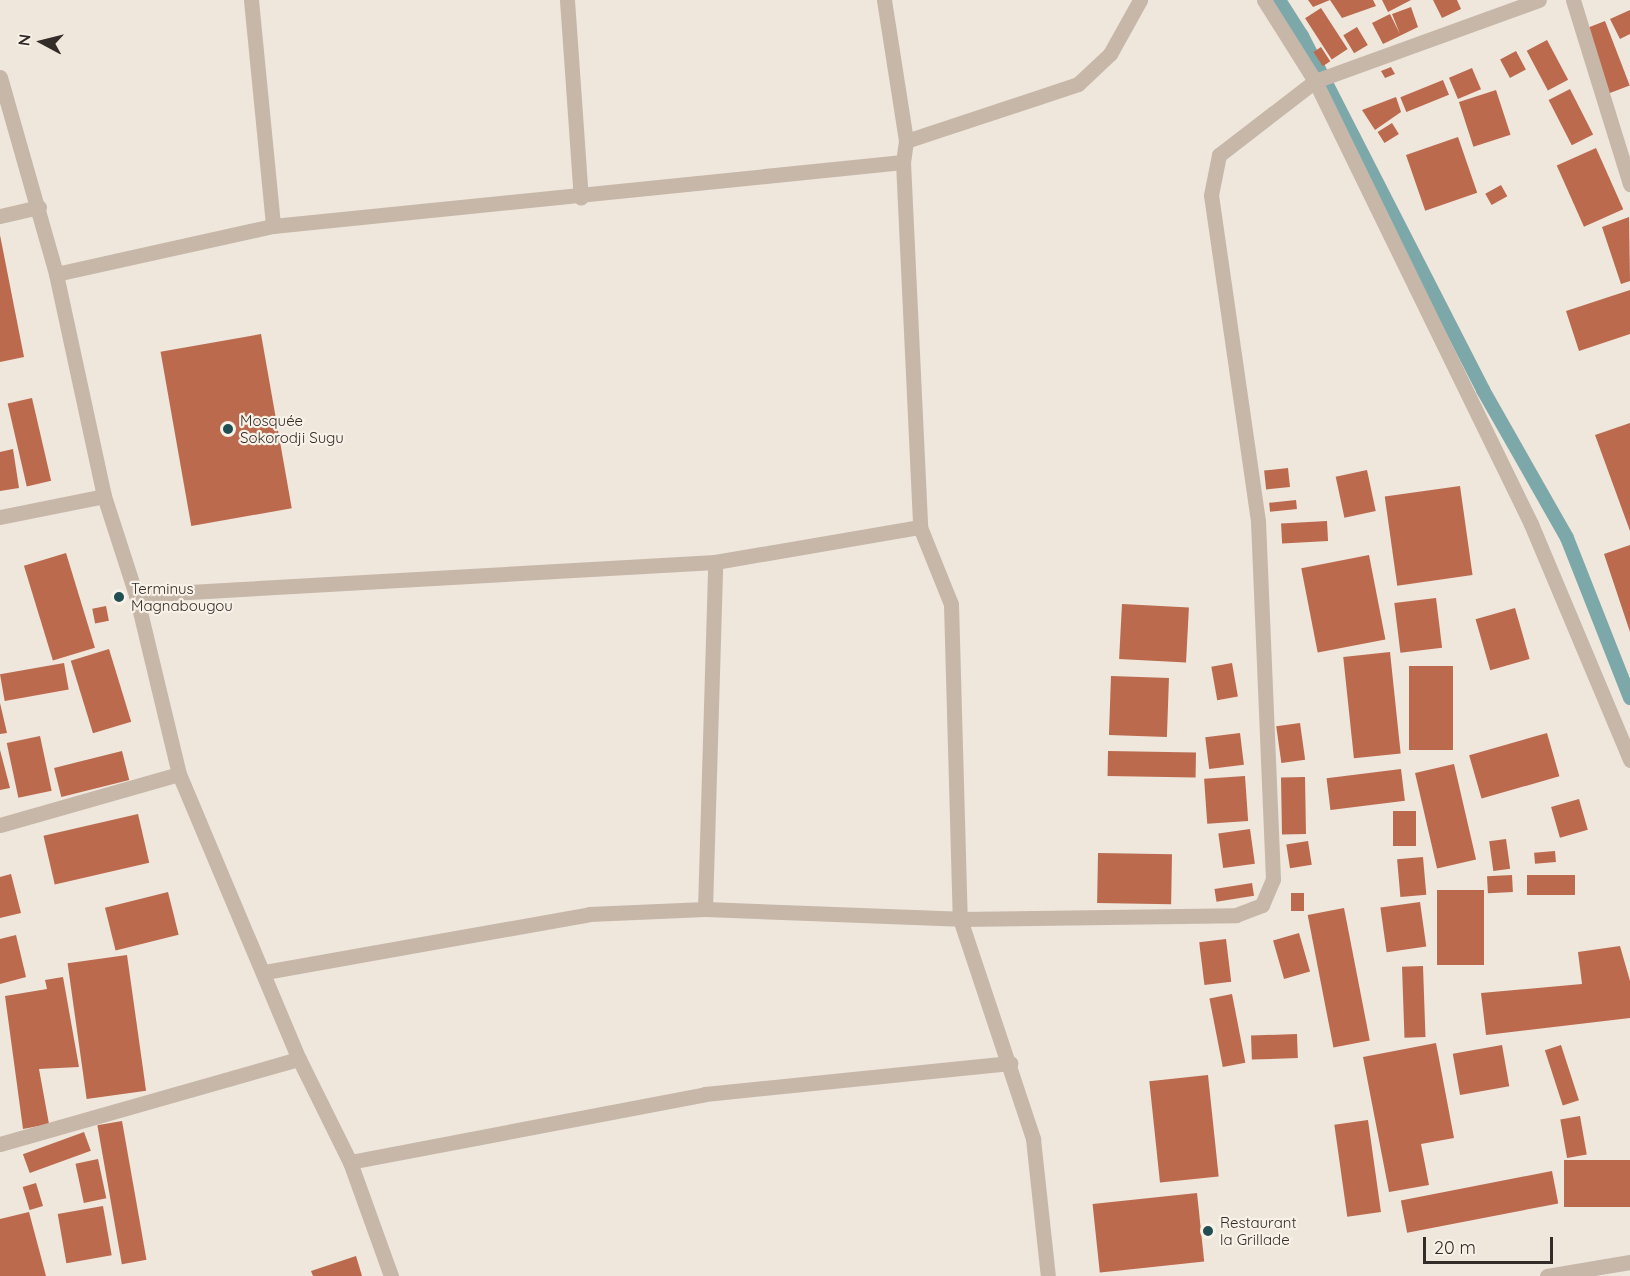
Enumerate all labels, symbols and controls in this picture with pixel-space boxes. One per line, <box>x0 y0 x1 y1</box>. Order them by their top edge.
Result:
north arrow <box>12 12 72 72</box>
text: N <box>13 33 35 47</box>
place label: Mosquée Sokorodji Sugu <box>240 411 344 446</box>
marker: Mosquée Sokorodji Sugu <box>221 422 235 436</box>
place label: Terminus Magnabougou <box>131 579 233 614</box>
marker: Terminus Magnabougou <box>112 590 126 604</box>
place label: Restaurant la Grillade <box>1220 1213 1296 1248</box>
marker: Restaurant la Grillade <box>1201 1224 1215 1238</box>
scale bar <box>1426 1225 1556 1263</box>
text: 20 m <box>1434 1236 1476 1259</box>

